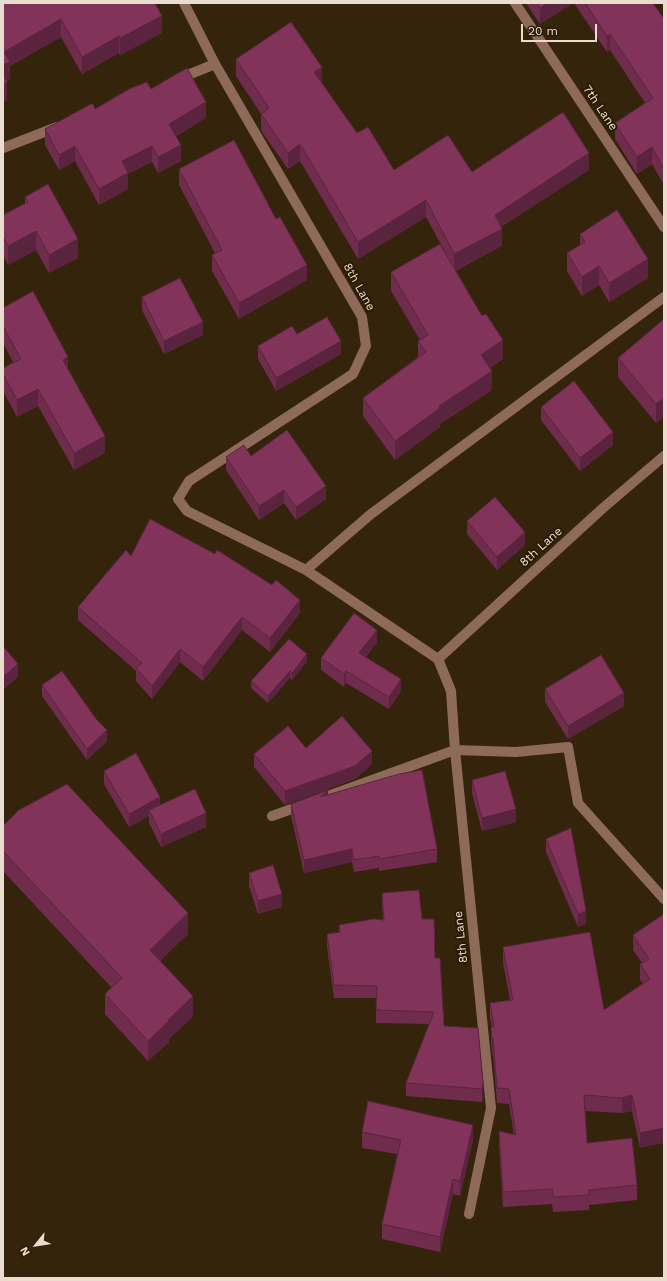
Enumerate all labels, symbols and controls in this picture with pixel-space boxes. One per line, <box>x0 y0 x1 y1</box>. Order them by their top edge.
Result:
scale bar <box>523 16 599 42</box>
text: 20 m <box>528 24 558 38</box>
street label: 7th Lane <box>580 83 620 133</box>
street label: 8th Lane <box>340 261 378 313</box>
street label: 8th Lane <box>517 524 565 570</box>
street label: 8th Lane <box>451 910 471 964</box>
north arrow <box>16 1225 56 1265</box>
text: N <box>18 1244 33 1258</box>

